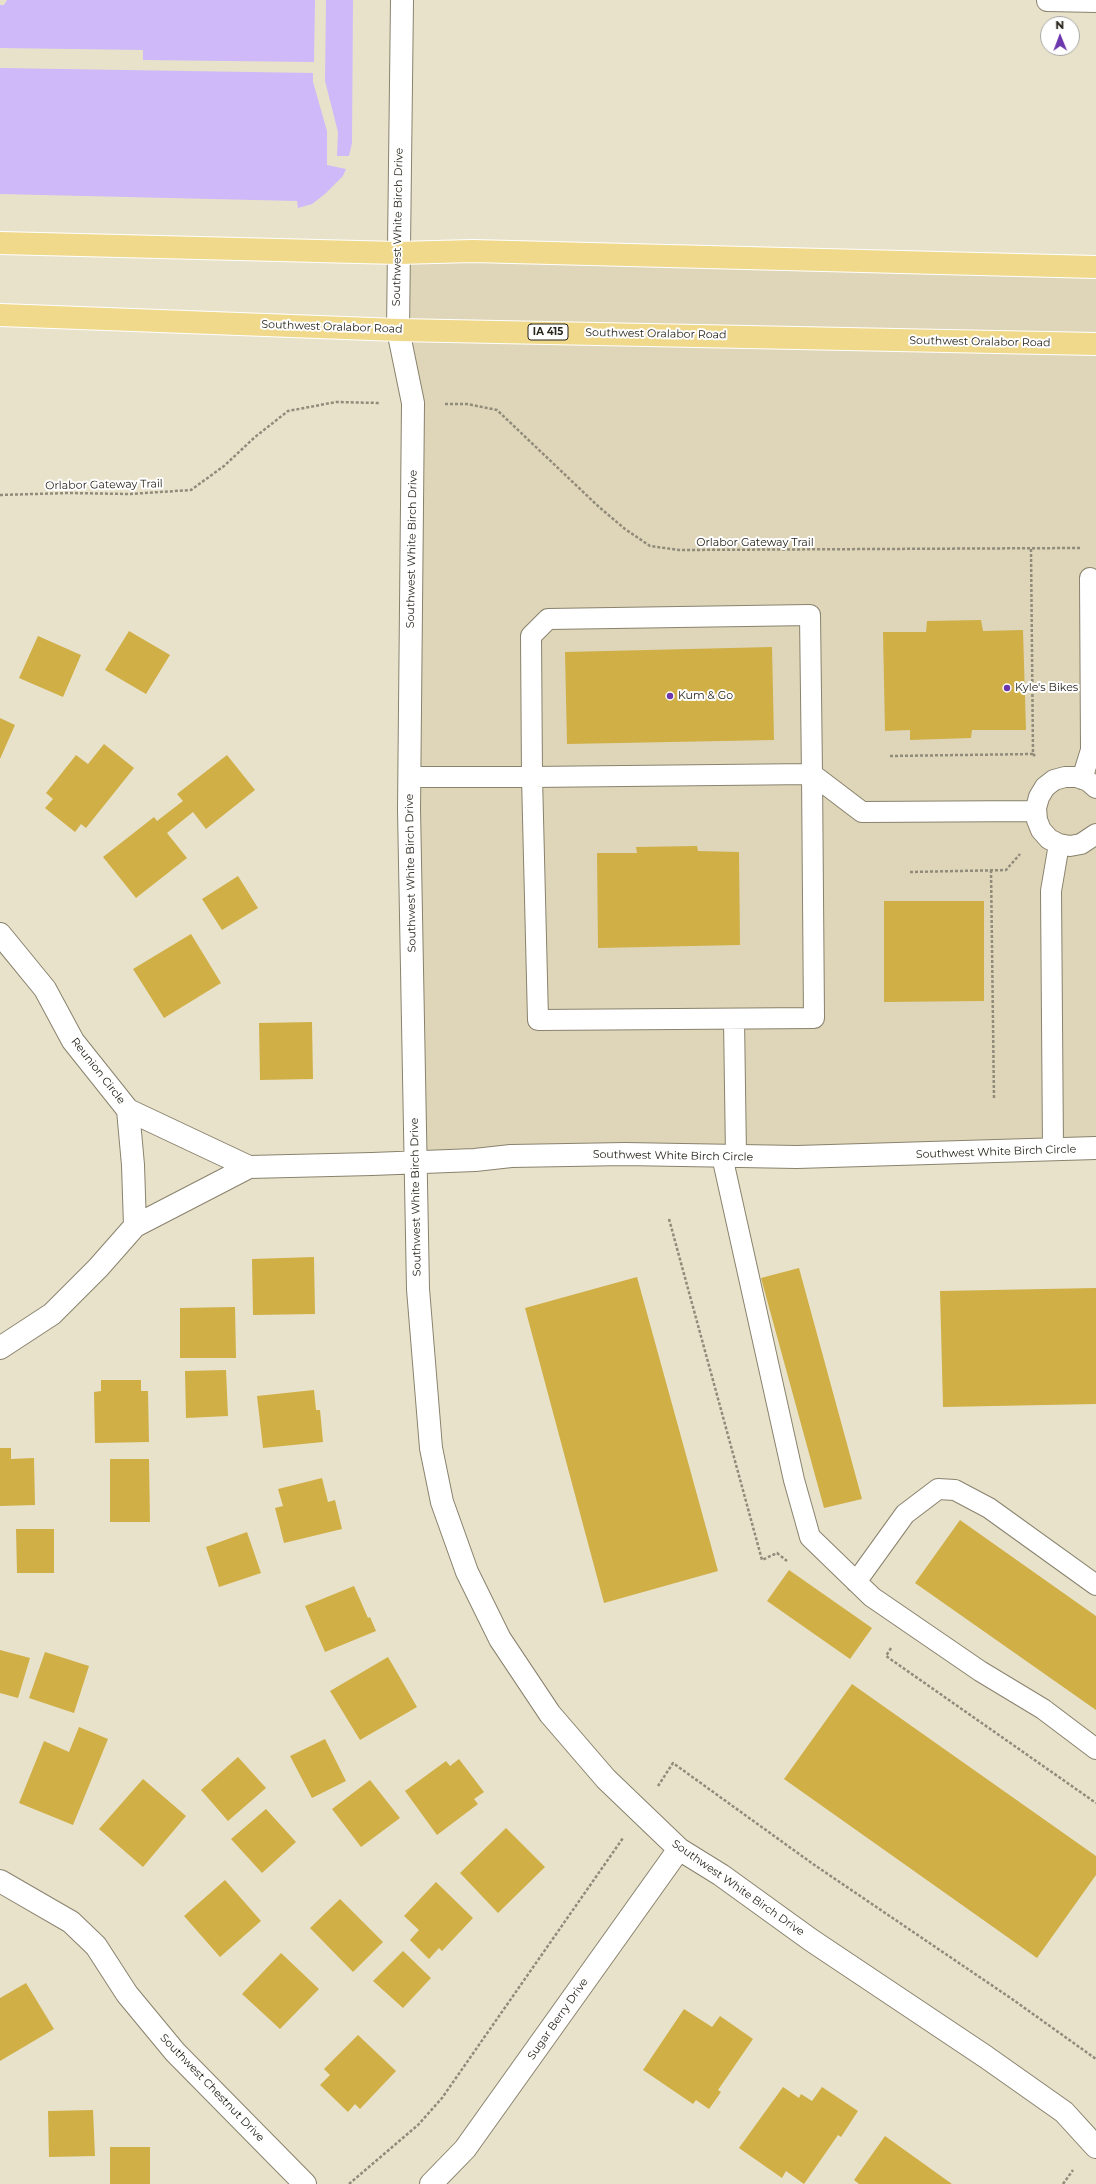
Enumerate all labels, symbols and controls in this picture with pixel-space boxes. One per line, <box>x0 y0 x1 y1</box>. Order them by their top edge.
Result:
north arrow <box>1040 16 1080 56</box>
text: N <box>1055 18 1064 32</box>
street label: Southwest White Birch Drive <box>390 148 406 306</box>
street label: Southwest Oralabor Road <box>261 318 403 336</box>
road number: IA 415 <box>528 324 568 340</box>
street label: Southwest Oralabor Road <box>585 326 727 342</box>
street label: Southwest Oralabor Road <box>909 334 1051 350</box>
street label: Southwest White Birch Drive <box>404 470 420 628</box>
street label: Orlabor Gateway Trail <box>45 477 163 493</box>
street label: Orlabor Gateway Trail <box>696 536 814 550</box>
place label: Kyle's Bikes <box>1015 681 1078 695</box>
marker: Kyle's Bikes <box>1002 683 1012 693</box>
place label: Kum & Go <box>678 689 733 703</box>
marker: Kum & Go <box>665 691 675 701</box>
street label: Southwest White Birch Drive <box>403 794 419 952</box>
street label: Reunion Circle <box>68 1035 128 1107</box>
street label: Southwest White Birch Drive <box>408 1118 424 1276</box>
street label: Southwest White Birch Circle <box>916 1143 1076 1161</box>
street label: Southwest White Birch Circle <box>593 1148 753 1164</box>
street label: Southwest White Birch Drive <box>669 1837 807 1939</box>
street label: Sugar Berry Drive <box>525 1976 591 2062</box>
street label: Southwest Chestnut Drive <box>157 2031 267 2145</box>

